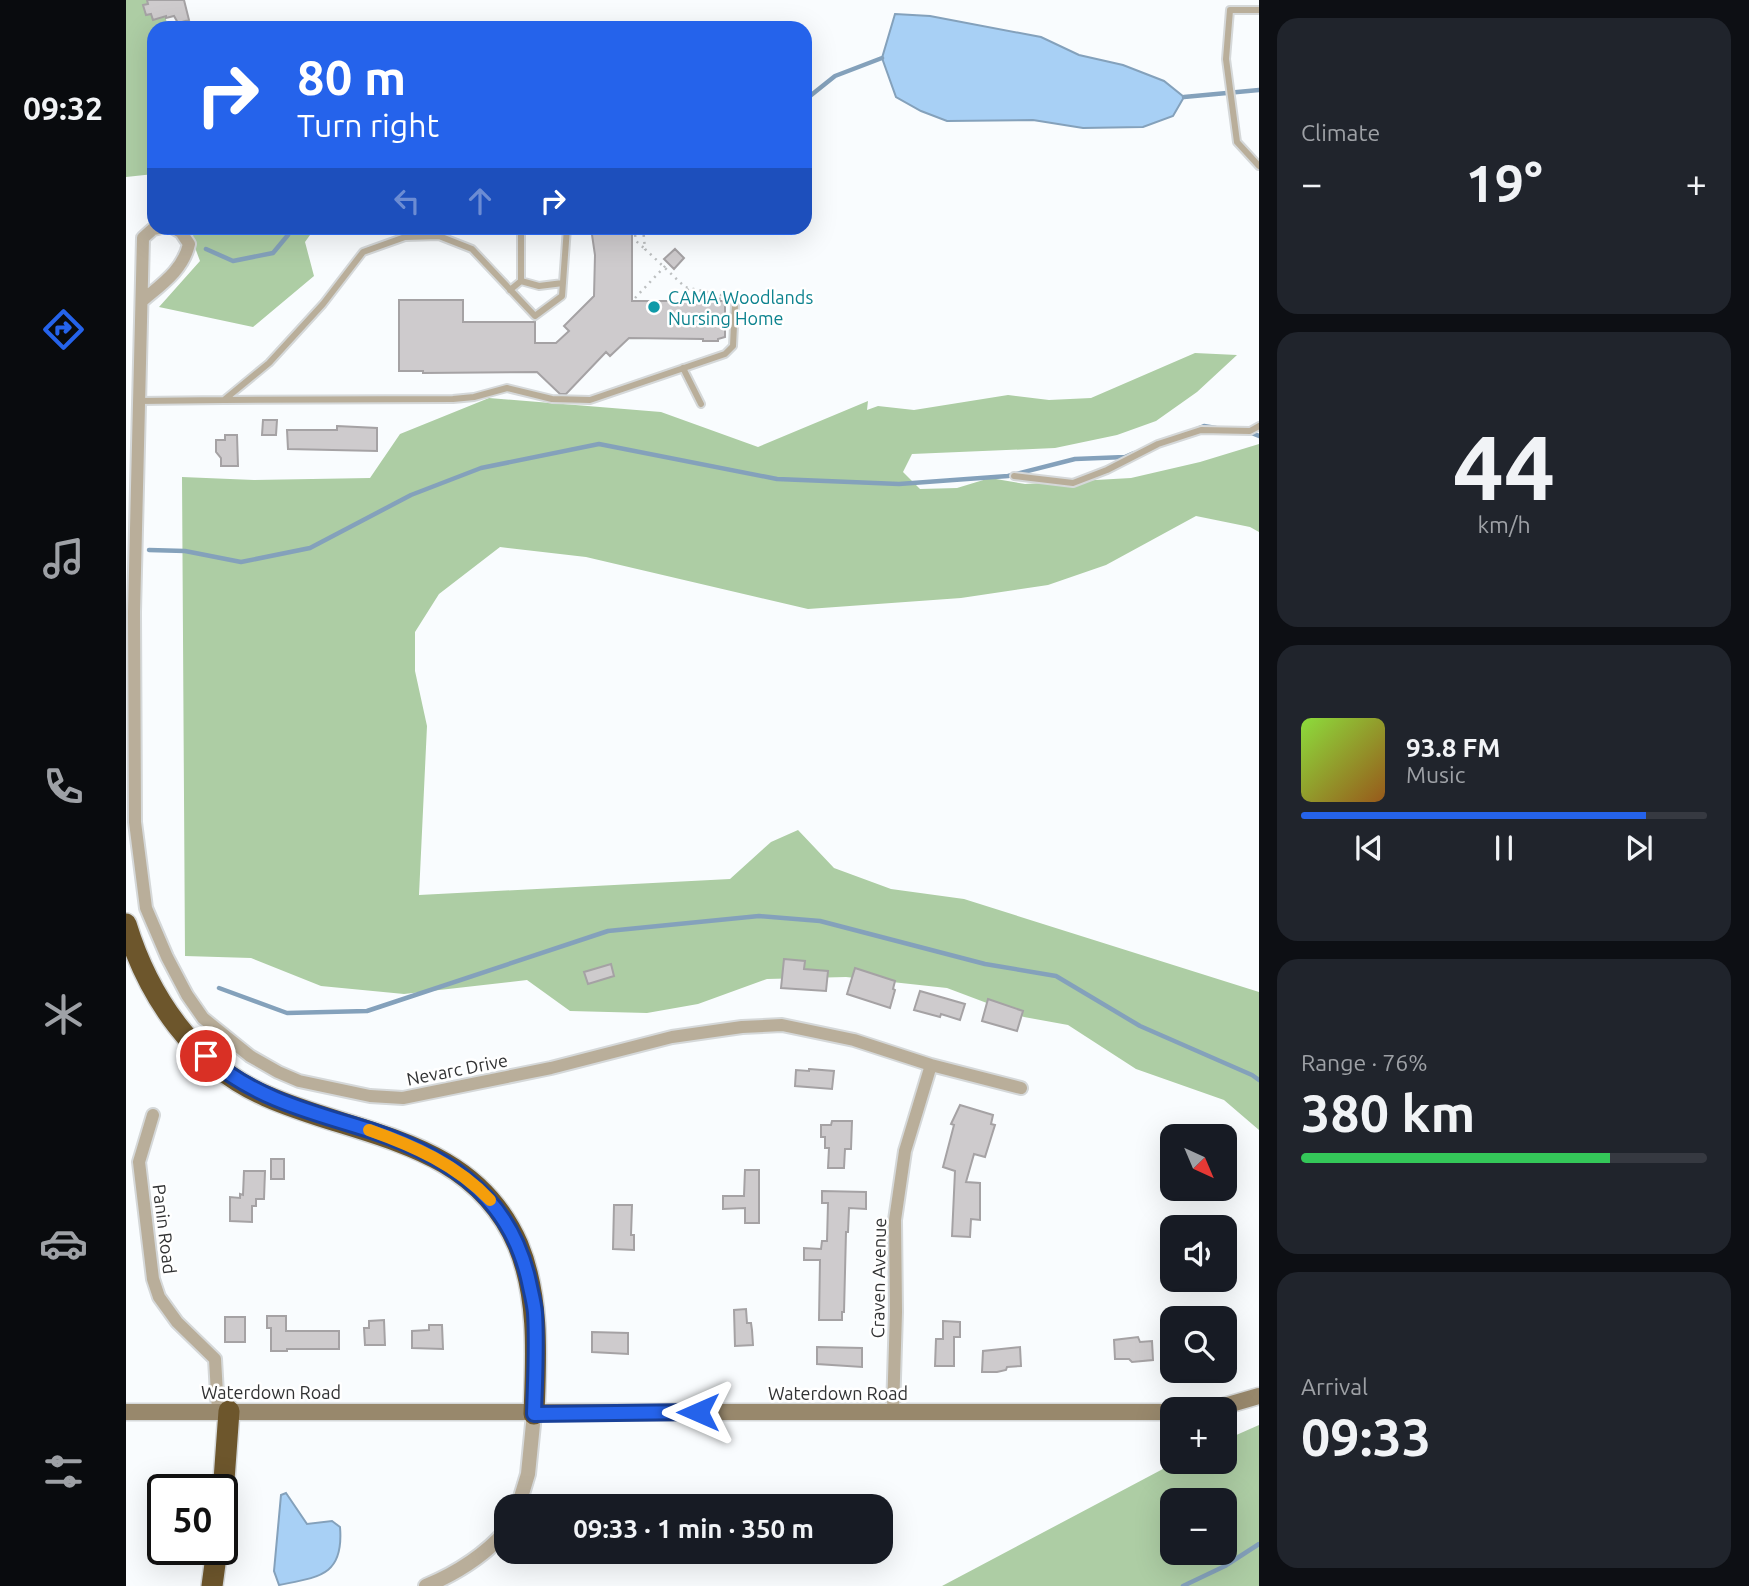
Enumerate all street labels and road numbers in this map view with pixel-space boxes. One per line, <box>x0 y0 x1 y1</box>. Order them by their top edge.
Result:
street label: Nevarc Drive <box>405 1049 509 1089</box>
street label: Panin Road <box>150 1183 180 1275</box>
street label: Craven Avenue <box>867 1217 889 1339</box>
street label: Waterdown Road <box>201 1382 341 1402</box>
street label: Waterdown Road <box>768 1383 908 1403</box>

